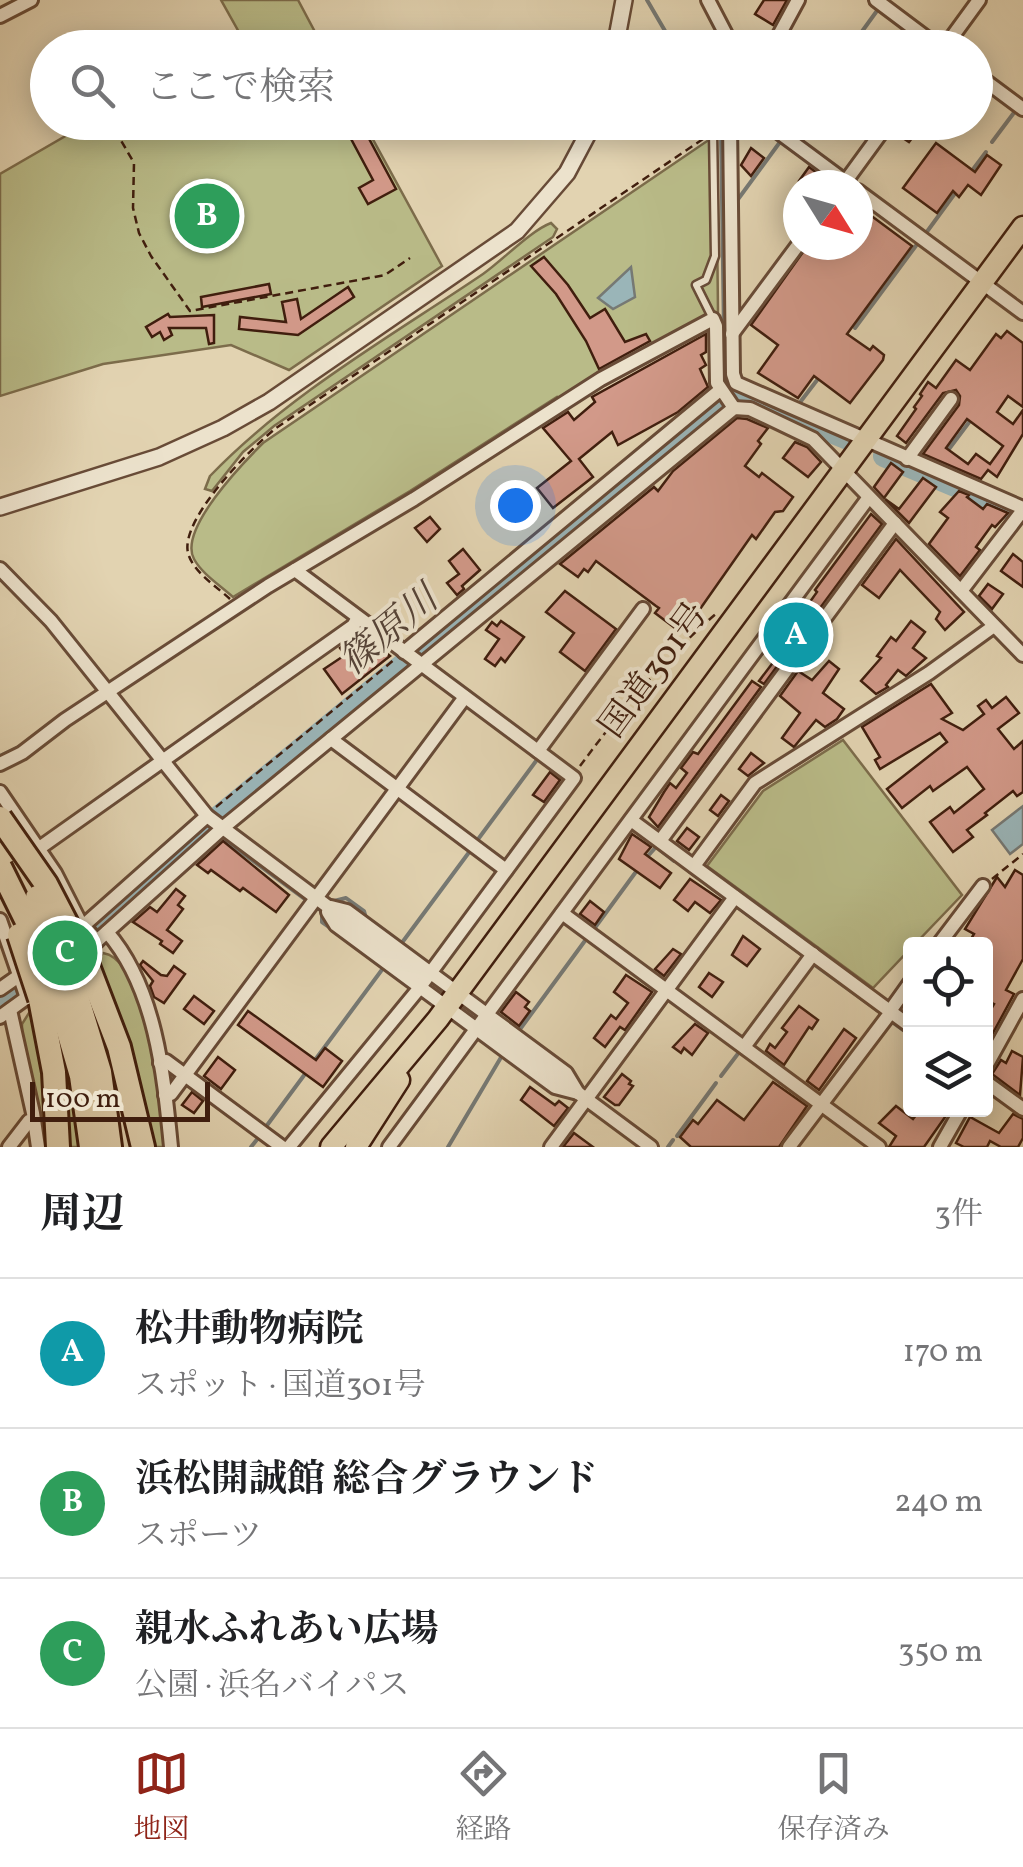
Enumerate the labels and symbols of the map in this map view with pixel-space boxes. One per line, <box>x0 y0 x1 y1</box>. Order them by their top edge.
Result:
north arrow <box>783 170 873 260</box>
pin: B <box>174 178 240 254</box>
your location <box>490 480 541 531</box>
water label: 篠原川 <box>329 572 454 689</box>
street label: 国道301号 <box>589 593 721 749</box>
pin: A <box>764 598 828 672</box>
pin: C <box>32 916 98 990</box>
scale bar <box>30 1077 210 1122</box>

